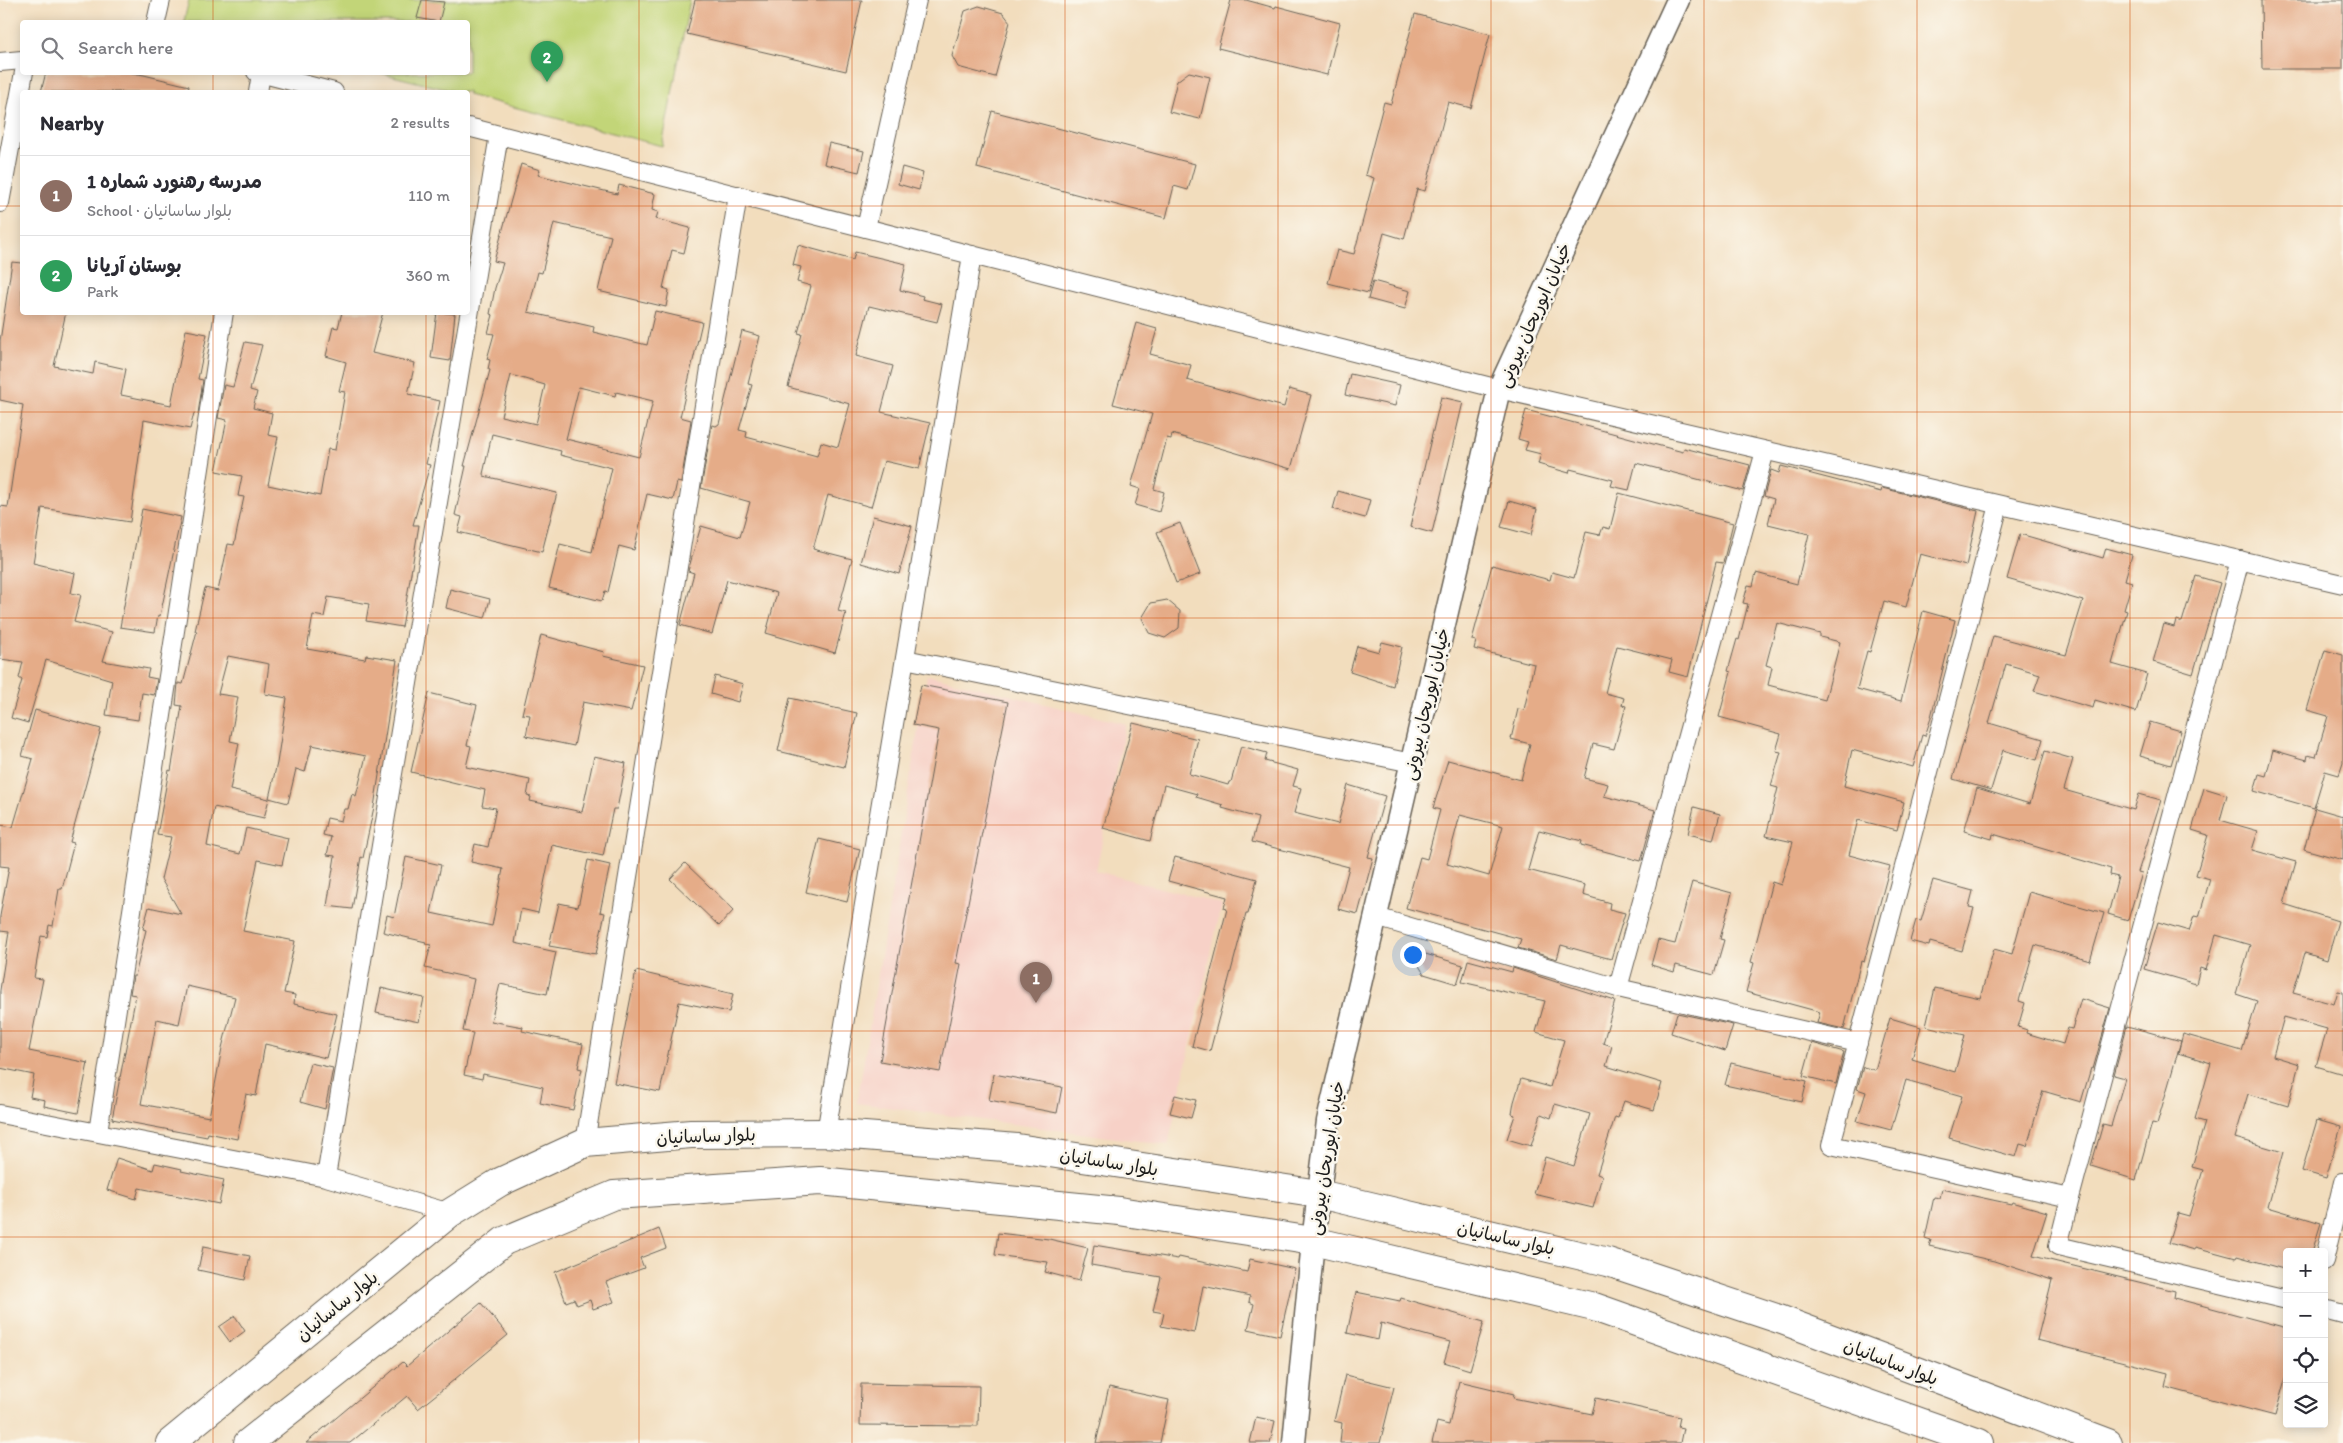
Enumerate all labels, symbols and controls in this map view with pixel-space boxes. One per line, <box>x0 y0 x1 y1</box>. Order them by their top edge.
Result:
search box <box>20 20 470 75</box>
icon: search <box>38 34 66 62</box>
text: Search here <box>78 36 173 59</box>
pin: 2 <box>531 41 563 82</box>
text: Nearby <box>40 110 104 135</box>
text: 2 results <box>390 113 450 132</box>
text: مدرسه رهنورد شماره 1 <box>87 170 262 193</box>
text: 1 <box>52 186 60 205</box>
text: 110 m <box>408 186 450 205</box>
text: School · بلوار ساسانیان <box>87 201 232 220</box>
street label: خیابان ابوریحان بیرونی <box>1492 239 1576 391</box>
text: بوستان آریانا <box>87 254 181 277</box>
text: 2 <box>52 266 60 285</box>
text: 360 m <box>406 266 450 285</box>
text: Park <box>87 282 118 301</box>
street label: خیابان ابوریحان بیرونی <box>1398 626 1454 782</box>
your location <box>1400 942 1426 968</box>
pin: 1 <box>1020 962 1052 1003</box>
street label: خیابان ابوریحان بیرونی <box>1303 1079 1349 1237</box>
street label: بلوار ساسانیان <box>656 1123 756 1149</box>
street label: بلوار ساسانیان <box>1058 1143 1160 1181</box>
street label: بلوار ساسانیان <box>1455 1216 1557 1260</box>
map controls <box>2283 1248 2328 1428</box>
button: + <box>2283 1248 2328 1293</box>
street label: بلوار ساسانیان <box>291 1266 383 1346</box>
button: − <box>2283 1293 2328 1338</box>
street label: بلوار ساسانیان <box>1841 1334 1941 1390</box>
button: locate <box>2283 1338 2328 1383</box>
button: layers <box>2283 1383 2328 1428</box>

